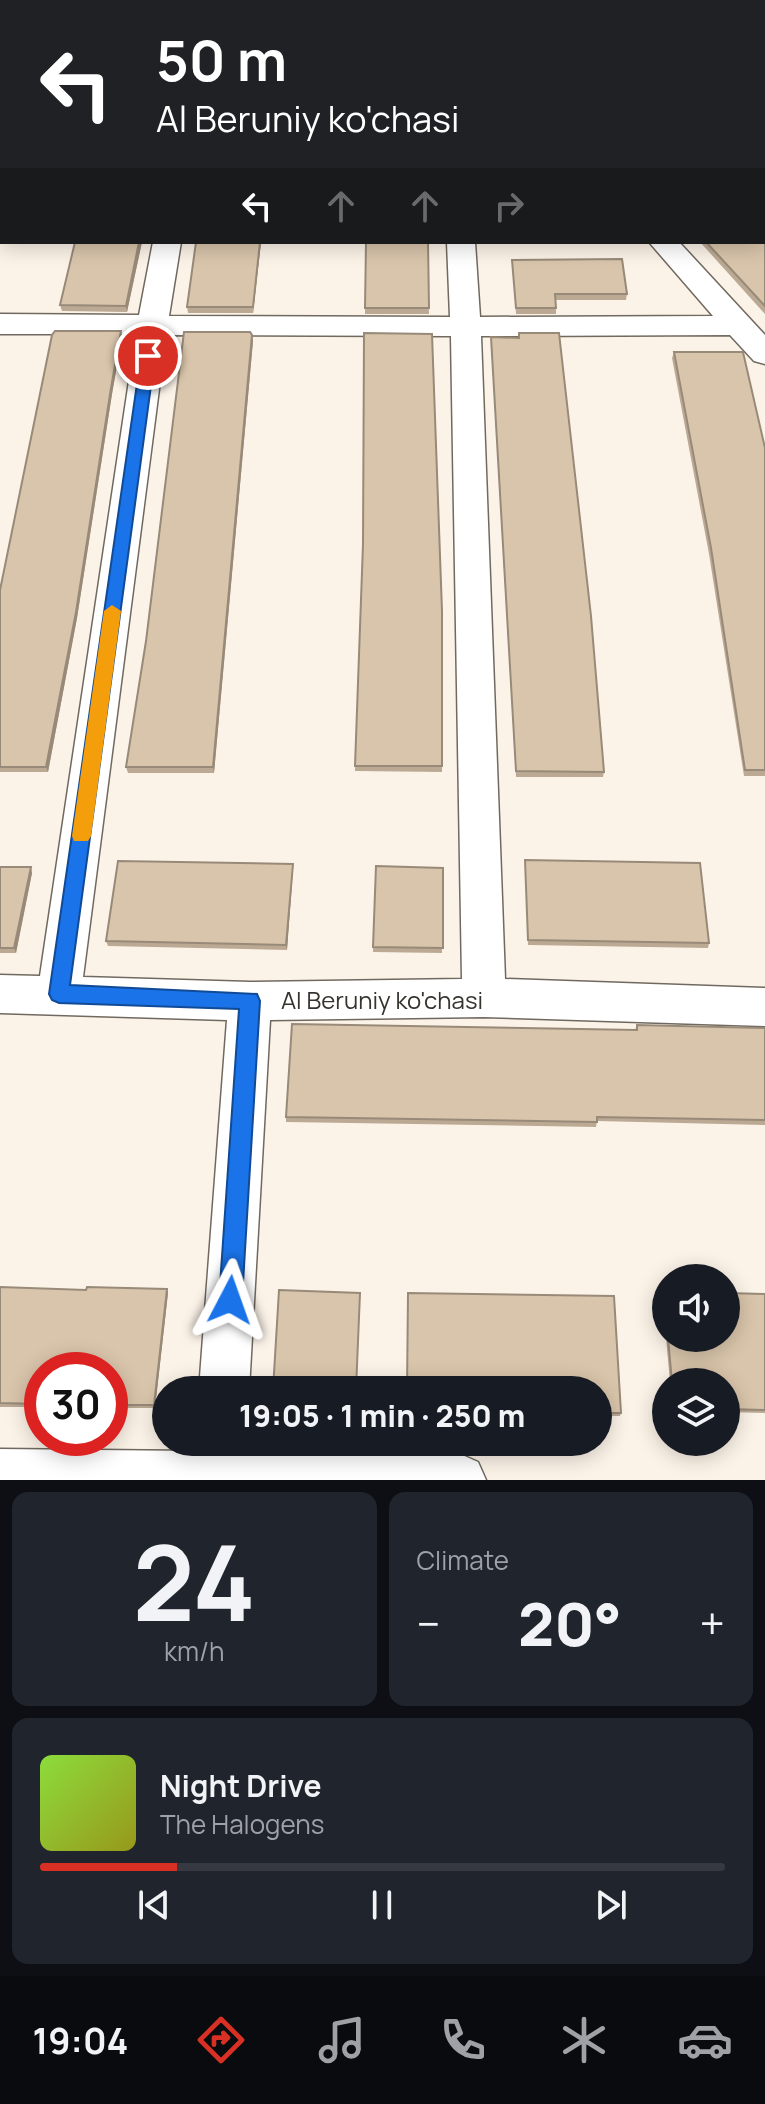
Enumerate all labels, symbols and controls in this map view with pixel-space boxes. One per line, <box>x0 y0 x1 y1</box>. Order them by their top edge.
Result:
text: 50 m <box>156 21 287 98</box>
icon: left <box>24 32 128 136</box>
text: Al Beruniy ko'chasi <box>156 94 459 143</box>
icon: left <box>235 184 279 228</box>
icon: ahead <box>319 184 363 228</box>
icon: ahead <box>403 184 447 228</box>
icon: right <box>487 184 531 228</box>
pin <box>114 322 182 390</box>
icon: arrive <box>126 334 170 378</box>
street label: Al Beruniy ko'chasi <box>281 983 483 1016</box>
position arrow <box>188 1258 272 1342</box>
map controls <box>652 1264 740 1456</box>
button: sound <box>652 1264 740 1352</box>
speed limit sign: 30 <box>24 1352 128 1456</box>
button: layers <box>652 1368 740 1456</box>
text: 19:05 · 1 min · 250 m <box>239 1395 525 1436</box>
text: 24 <box>133 1510 256 1652</box>
text: Climate <box>417 1542 509 1578</box>
text: 20° <box>518 1582 622 1664</box>
text: − <box>417 1593 440 1653</box>
text: + <box>700 1593 725 1653</box>
text: km/h <box>164 1633 224 1669</box>
text: Night Drive <box>160 1765 322 1806</box>
text: The Halogens <box>160 1806 324 1842</box>
icon: previous <box>132 1883 176 1927</box>
icon: pause <box>360 1883 404 1927</box>
icon: next <box>589 1883 633 1927</box>
icon: directions <box>193 2012 249 2068</box>
icon: music <box>314 2012 370 2068</box>
icon: phone <box>435 2012 491 2068</box>
icon: climate <box>556 2012 612 2068</box>
icon: car <box>677 2012 733 2068</box>
text: 19:04 <box>32 2016 128 2065</box>

